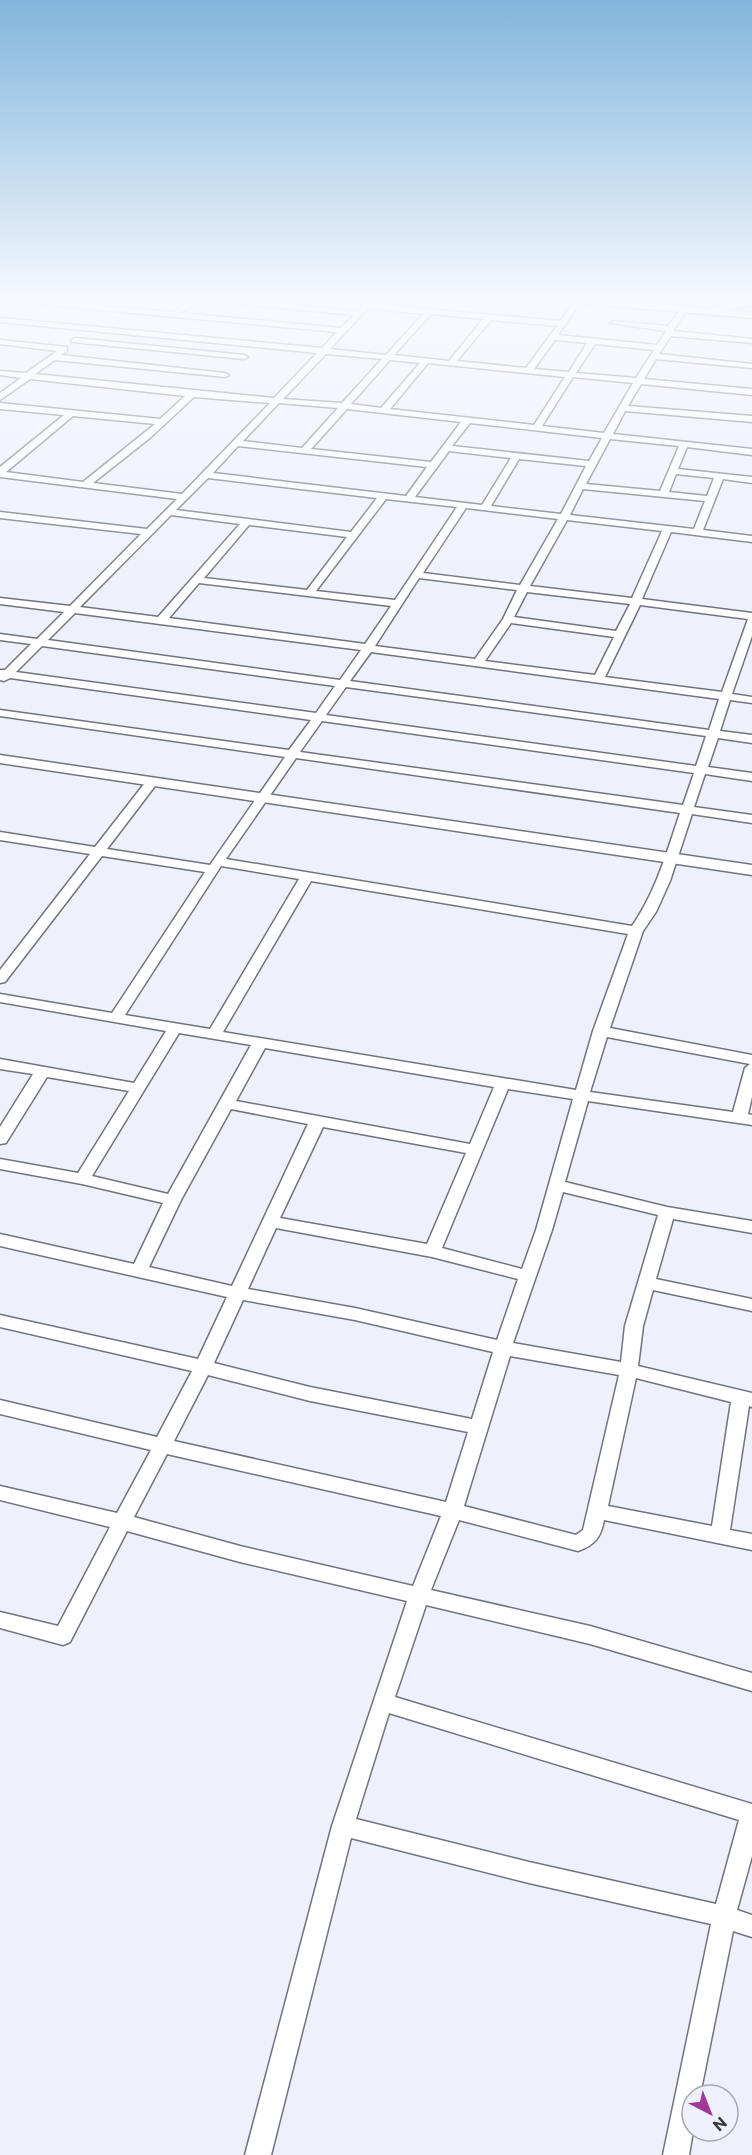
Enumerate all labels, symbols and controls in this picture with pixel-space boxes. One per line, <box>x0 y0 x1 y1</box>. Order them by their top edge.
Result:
north arrow <box>680 2083 740 2143</box>
text: N <box>710 2113 731 2136</box>

